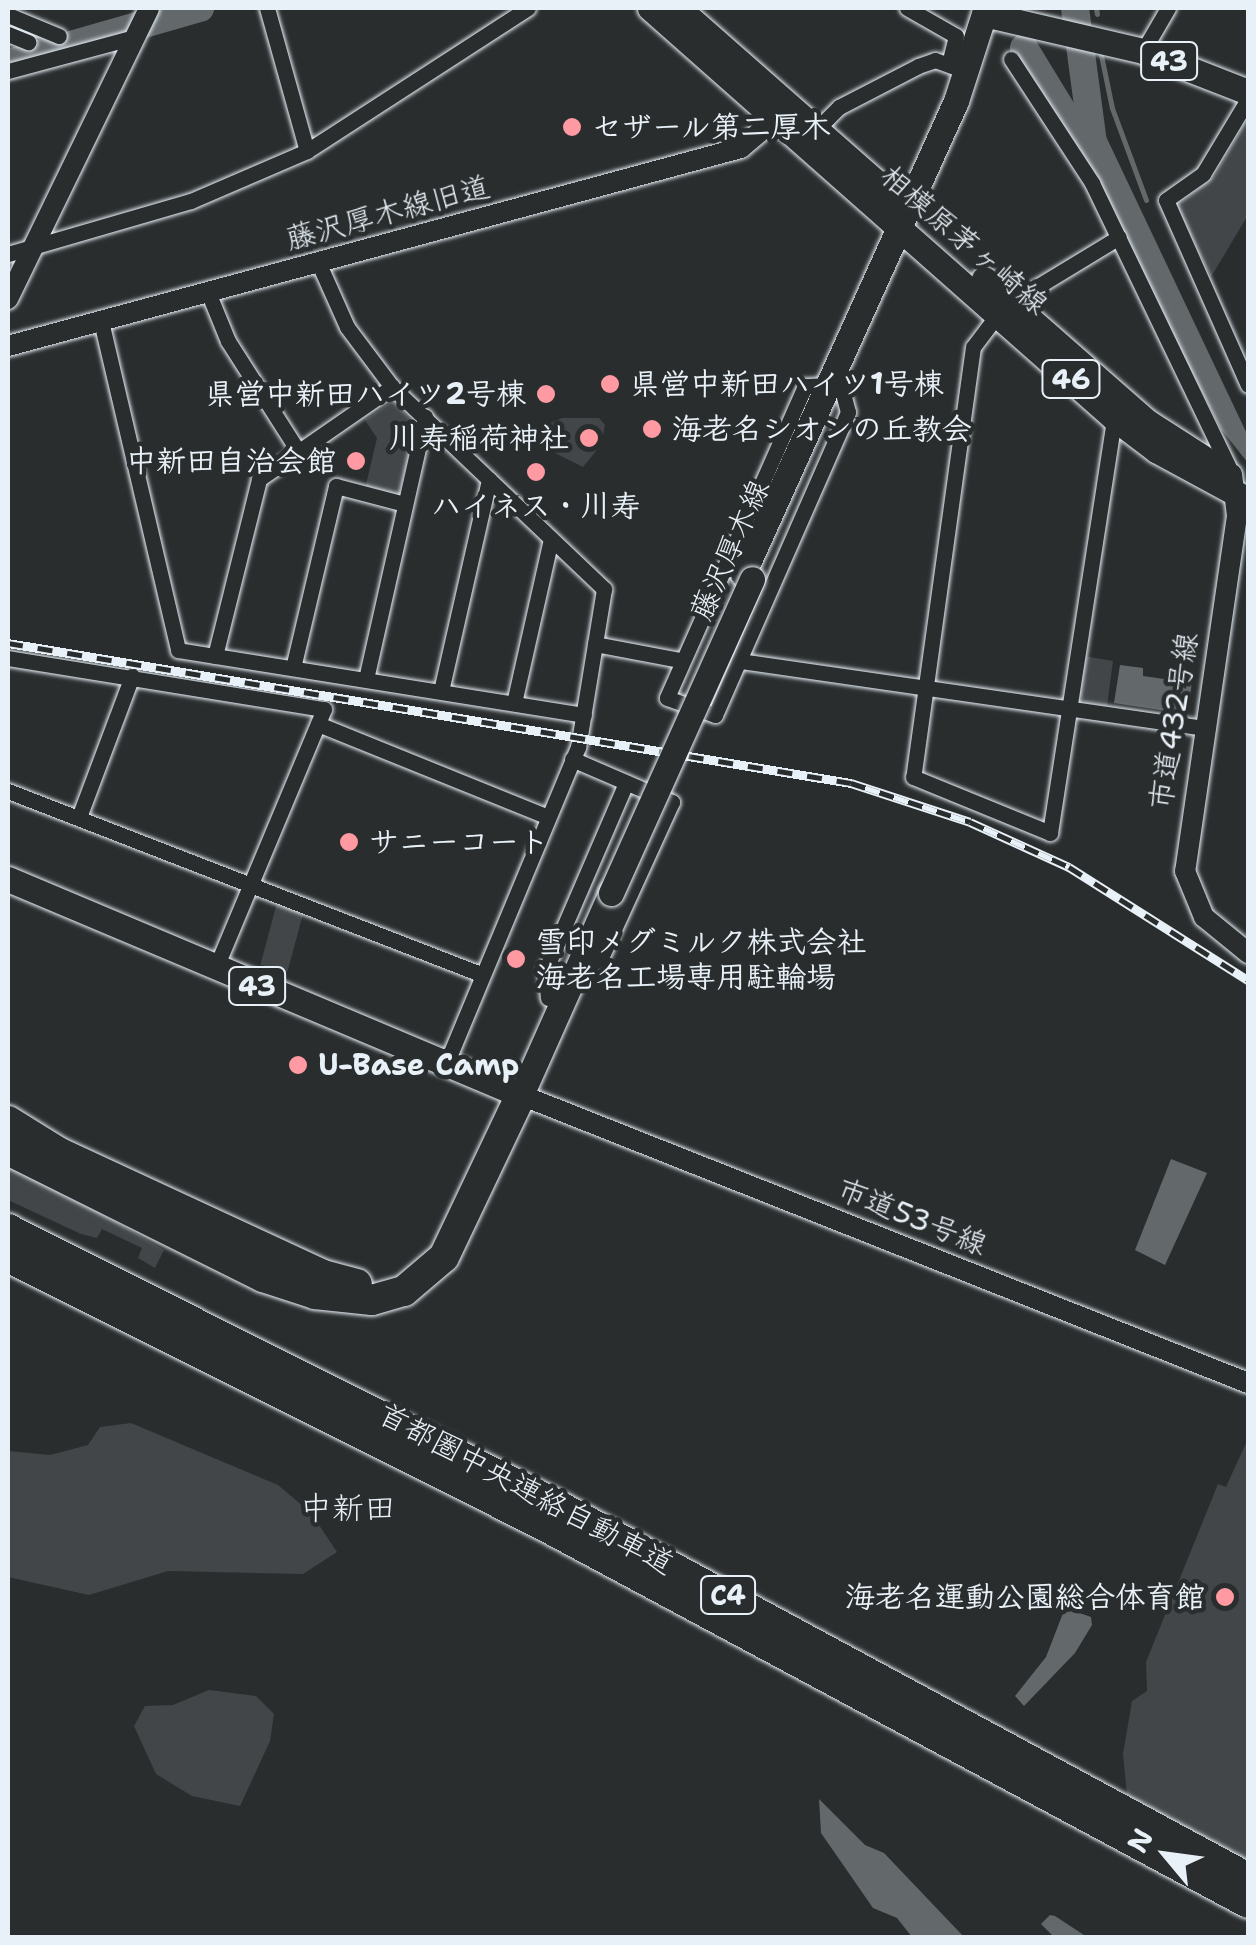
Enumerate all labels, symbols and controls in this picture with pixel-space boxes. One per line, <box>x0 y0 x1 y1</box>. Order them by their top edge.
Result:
road number: 43 <box>1139 38 1199 84</box>
place label: セザール第二厚木 <box>592 109 832 145</box>
marker: セザール第二厚木 <box>561 116 583 138</box>
street label: 相模原茅ヶ崎線 <box>873 158 1055 322</box>
street label: 藤沢厚木線旧道 <box>282 168 494 258</box>
road number: 46 <box>1041 356 1101 402</box>
place label: 県営中新田ハイツ1号棟 <box>630 366 944 402</box>
marker: 県営中新田ハイツ1号棟 <box>599 373 621 395</box>
place label: 県営中新田ハイツ2号棟 <box>205 376 526 412</box>
marker: 県営中新田ハイツ2号棟 <box>535 383 557 405</box>
place label: 海老名シオンの丘教会 <box>672 411 972 447</box>
marker: 海老名シオンの丘教会 <box>641 418 663 440</box>
place label: 川寿稲荷神社 <box>389 420 569 456</box>
marker: 川寿稲荷神社 <box>578 427 600 449</box>
place label: 中新田自治会館 <box>126 443 336 479</box>
marker: 中新田自治会館 <box>345 450 367 472</box>
marker: ハイネス・川寿 <box>525 461 547 483</box>
street label: 藤沢厚木線 <box>683 474 777 626</box>
place label: ハイネス・川寿 <box>431 488 641 524</box>
street label: 市道432号線 <box>1142 630 1206 812</box>
place label: サニーコート <box>369 824 549 860</box>
marker: サニーコート <box>338 831 360 853</box>
place label: 雪印メグミルク株式会社 海老名工場専用駐輪場 <box>536 924 866 994</box>
marker: 雪印メグミルク株式会社 海老名工場専用駐輪場 <box>505 948 527 970</box>
road number: 43 <box>227 963 287 1009</box>
place label: U-Base Camp <box>318 1047 519 1083</box>
marker: U-Base Camp <box>287 1054 309 1076</box>
street label: 市道53号線 <box>832 1171 992 1263</box>
street label: 首都圏中央連絡自動車道 <box>372 1396 680 1582</box>
district label: 中新田 <box>300 1489 396 1527</box>
road number: C4 <box>698 1572 758 1618</box>
place label: 海老名運動公園総合体育館 <box>845 1579 1205 1615</box>
marker: 海老名運動公園総合体育館 <box>1214 1586 1236 1608</box>
north arrow <box>1116 1805 1216 1905</box>
text: N <box>1118 1822 1162 1859</box>

